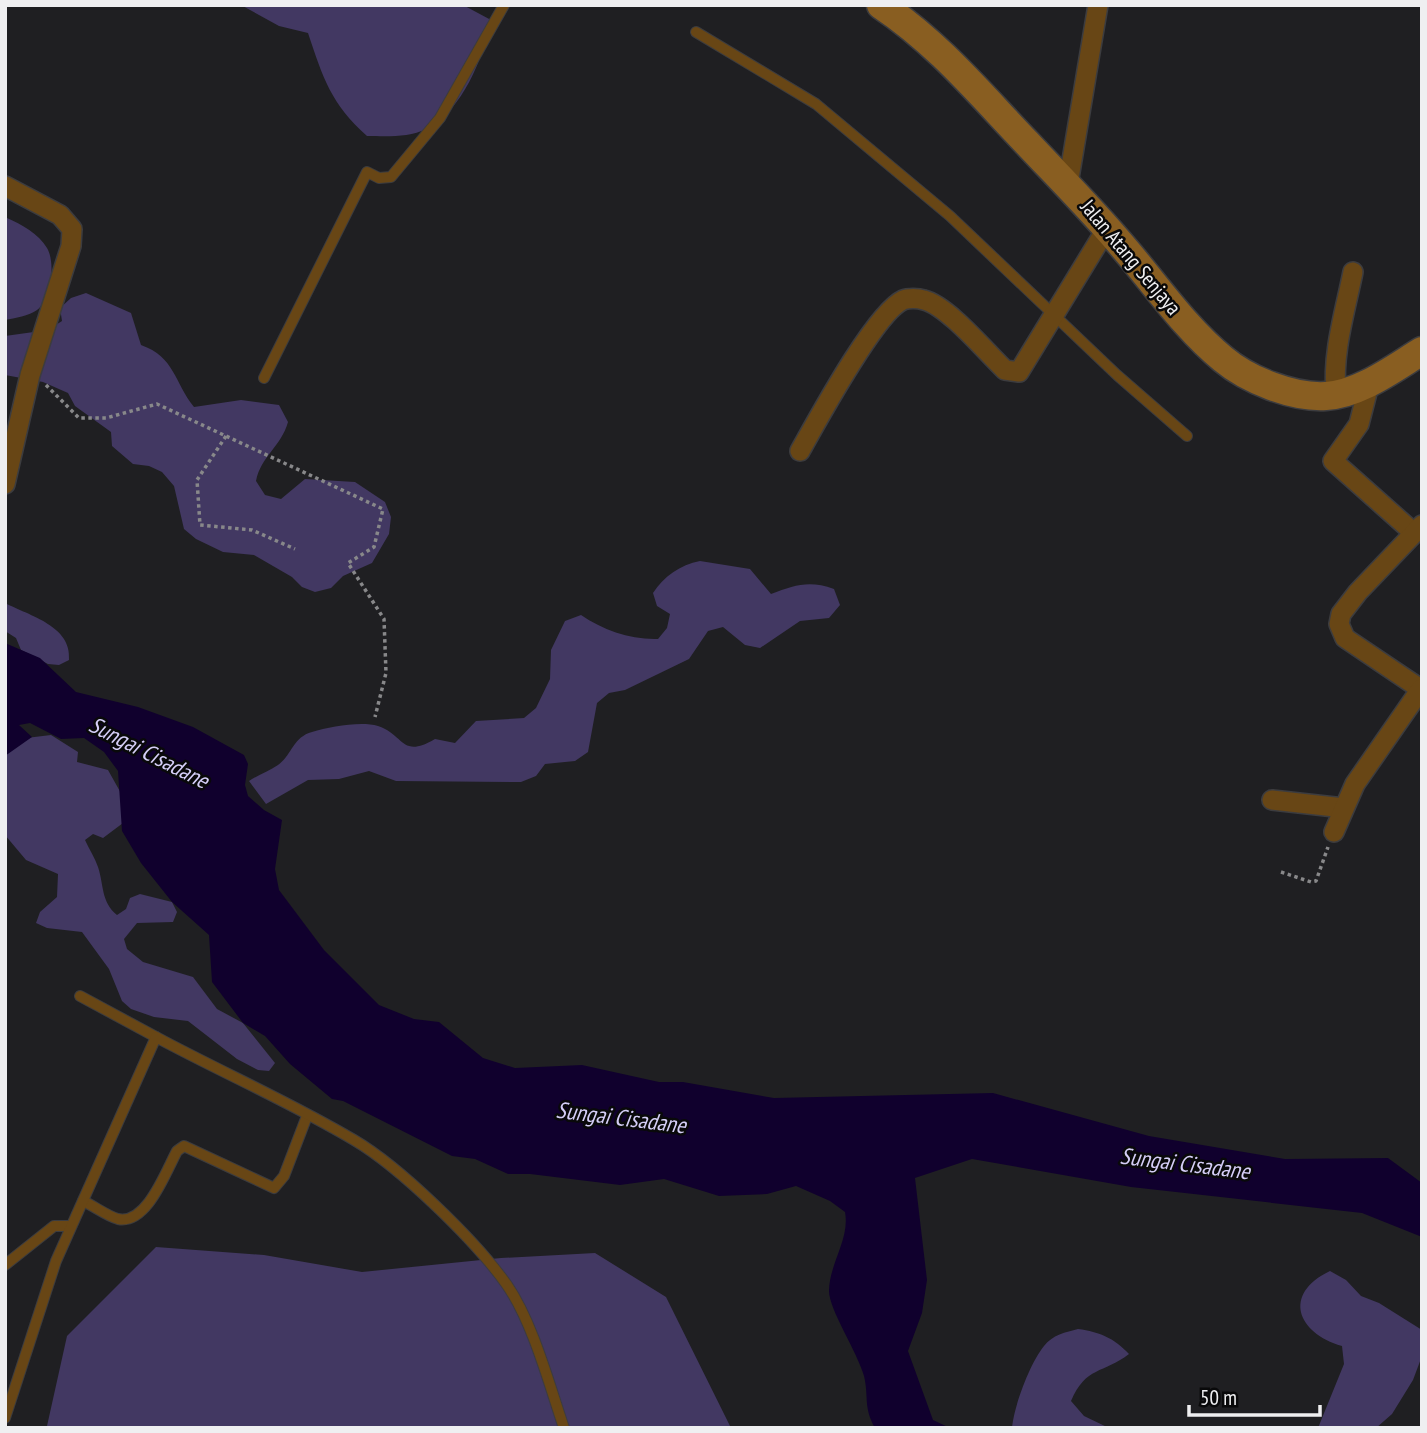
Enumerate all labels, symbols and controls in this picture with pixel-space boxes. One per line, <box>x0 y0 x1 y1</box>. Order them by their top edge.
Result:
street label: Jalan Atang Senjaya <box>1074 193 1187 320</box>
water label: Sungai Cisadane <box>84 710 215 795</box>
water label: Sungai Cisadane <box>555 1095 689 1140</box>
water label: Sungai Cisadane <box>1119 1141 1253 1186</box>
scale bar <box>1189 1374 1320 1418</box>
text: 50 m <box>1200 1384 1237 1411</box>

